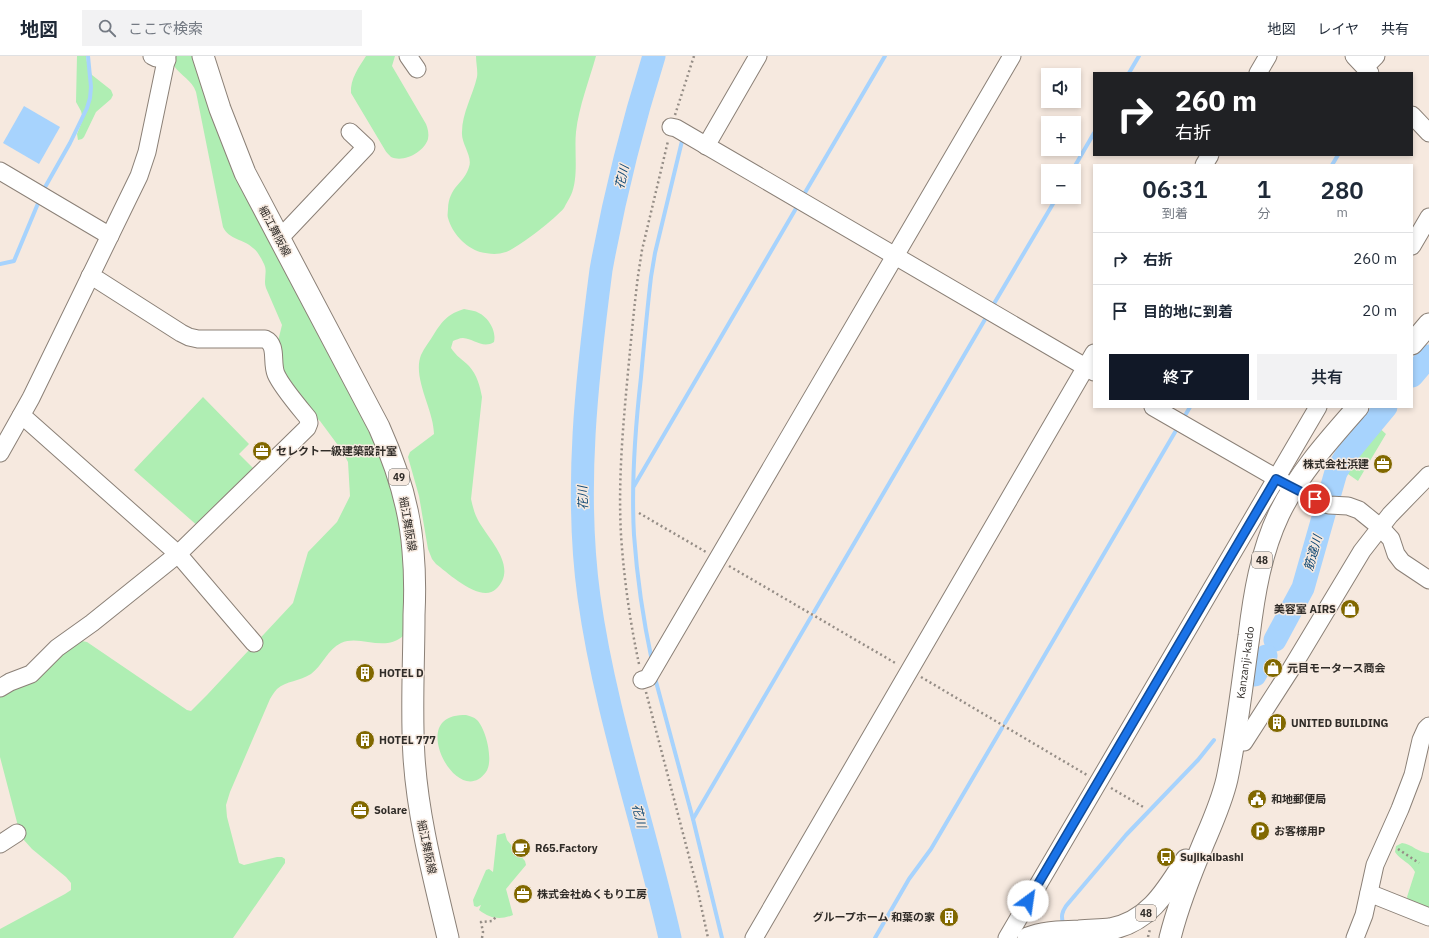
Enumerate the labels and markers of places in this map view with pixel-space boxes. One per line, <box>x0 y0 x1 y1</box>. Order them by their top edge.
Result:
office icon: セレクト一級建築設計室 <box>251 440 273 462</box>
place label: セレクト一級建築設計室 <box>276 444 397 458</box>
office icon: 株式会社浜建 <box>1372 453 1394 475</box>
place label: 株式会社浜建 <box>1303 457 1369 471</box>
pin <box>1298 482 1332 516</box>
shop icon: 美容室 AIRS <box>1339 598 1361 620</box>
place label: 美容室 AIRS <box>1274 602 1336 616</box>
shop icon: 元目モータース商会 <box>1262 657 1284 679</box>
place label: 元目モータース商会 <box>1287 661 1385 675</box>
building icon: HOTEL D <box>354 662 376 684</box>
place label: HOTEL D <box>379 666 424 680</box>
building icon: UNITED BUILDING <box>1266 712 1288 734</box>
place label: UNITED BUILDING <box>1291 716 1389 730</box>
building icon: HOTEL 777 <box>354 729 376 751</box>
place label: HOTEL 777 <box>379 733 436 747</box>
public building icon: 和地郵便局 <box>1246 788 1268 810</box>
place label: 和地郵便局 <box>1271 792 1326 806</box>
office icon: Solare <box>349 799 371 821</box>
place label: Solare <box>374 803 407 817</box>
parking icon: お客様用P <box>1249 820 1271 842</box>
place label: お客様用P <box>1274 824 1325 838</box>
cafe icon: R65.Factory <box>510 837 532 859</box>
place label: R65.Factory <box>535 841 598 855</box>
bus stop icon: Sujikaibashi <box>1155 846 1177 868</box>
place label: Sujikaibashi <box>1180 850 1244 864</box>
office icon: 株式会社ぬくもり工房 <box>512 883 534 905</box>
place label: 株式会社ぬくもり工房 <box>537 887 647 901</box>
building icon: グループホーム 和葉の家 <box>938 906 960 928</box>
place label: グループホーム 和葉の家 <box>812 910 935 924</box>

